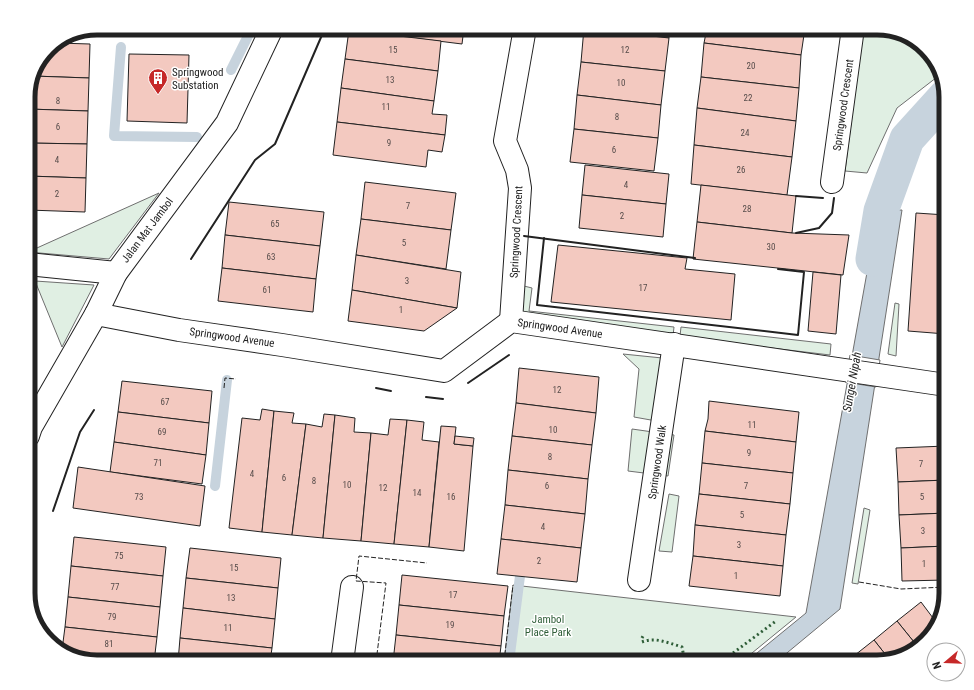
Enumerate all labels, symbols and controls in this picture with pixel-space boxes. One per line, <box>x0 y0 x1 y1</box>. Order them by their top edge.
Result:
house number: 15 <box>389 45 398 55</box>
house number: 12 <box>621 45 630 55</box>
street label: Springwood Crescent <box>831 58 856 152</box>
house number: 20 <box>747 61 755 71</box>
place label: Springwood Substation <box>172 66 223 92</box>
building icon: Springwood Substation <box>147 67 169 95</box>
house number: 13 <box>386 75 394 85</box>
house number: 10 <box>617 78 625 88</box>
house number: 22 <box>744 93 753 103</box>
house number: 8 <box>56 96 60 106</box>
house number: 11 <box>382 102 390 112</box>
house number: 8 <box>615 112 619 122</box>
house number: 6 <box>56 122 60 132</box>
house number: 24 <box>741 128 750 138</box>
house number: 9 <box>387 138 391 148</box>
house number: 6 <box>612 145 616 155</box>
house number: 4 <box>55 155 60 165</box>
house number: 26 <box>737 165 745 175</box>
house number: 4 <box>624 180 629 190</box>
street label: Springwood Crescent <box>508 186 525 279</box>
house number: 2 <box>55 189 60 199</box>
street label: Jalan Mat Jambol <box>119 195 176 265</box>
house number: 7 <box>406 201 411 211</box>
house number: 28 <box>743 204 751 214</box>
house number: 2 <box>620 211 625 221</box>
house number: 65 <box>271 219 280 229</box>
house number: 5 <box>402 238 407 248</box>
house number: 30 <box>767 242 775 252</box>
house number: 63 <box>267 252 275 262</box>
house number: 3 <box>405 276 409 286</box>
house number: 17 <box>639 283 648 293</box>
house number: 61 <box>263 285 271 295</box>
house number: 1 <box>399 305 403 315</box>
street label: Springwood Avenue <box>517 316 603 341</box>
street label: Springwood Avenue <box>189 325 275 350</box>
water label: Sungei Nipah <box>840 351 864 413</box>
house number: 12 <box>553 385 562 395</box>
house number: 67 <box>161 397 170 407</box>
house number: 11 <box>748 420 756 430</box>
street label: Springwood Walk <box>646 424 669 500</box>
house number: 10 <box>549 425 557 435</box>
house number: 69 <box>158 427 166 437</box>
house number: 9 <box>747 448 751 458</box>
house number: 8 <box>548 452 552 462</box>
house number: 71 <box>154 458 162 468</box>
house number: 7 <box>919 459 924 469</box>
house number: 4 <box>250 469 255 479</box>
house number: 6 <box>282 473 286 483</box>
house number: 8 <box>312 476 316 486</box>
house number: 10 <box>343 480 351 490</box>
house number: 6 <box>545 481 549 491</box>
house number: 7 <box>744 481 749 491</box>
house number: 12 <box>379 483 388 493</box>
house number: 14 <box>413 488 422 498</box>
house number: 73 <box>135 492 143 502</box>
house number: 16 <box>447 492 455 502</box>
house number: 5 <box>920 492 925 502</box>
house number: 5 <box>740 510 745 520</box>
house number: 4 <box>541 522 546 532</box>
house number: 3 <box>921 526 925 536</box>
house number: 3 <box>737 540 741 550</box>
house number: 75 <box>115 551 124 561</box>
house number: 2 <box>537 556 542 566</box>
house number: 1 <box>922 559 926 569</box>
house number: 15 <box>230 563 239 573</box>
house number: 1 <box>734 571 738 581</box>
house number: 77 <box>111 582 120 592</box>
house number: 17 <box>449 590 458 600</box>
house number: 13 <box>227 593 235 603</box>
house number: 79 <box>108 612 116 622</box>
park label: Jambol Place Park <box>525 613 571 639</box>
house number: 19 <box>446 620 454 630</box>
house number: 11 <box>224 623 232 633</box>
house number: 81 <box>105 639 113 649</box>
north arrow <box>926 642 966 682</box>
text: N <box>930 660 944 670</box>

